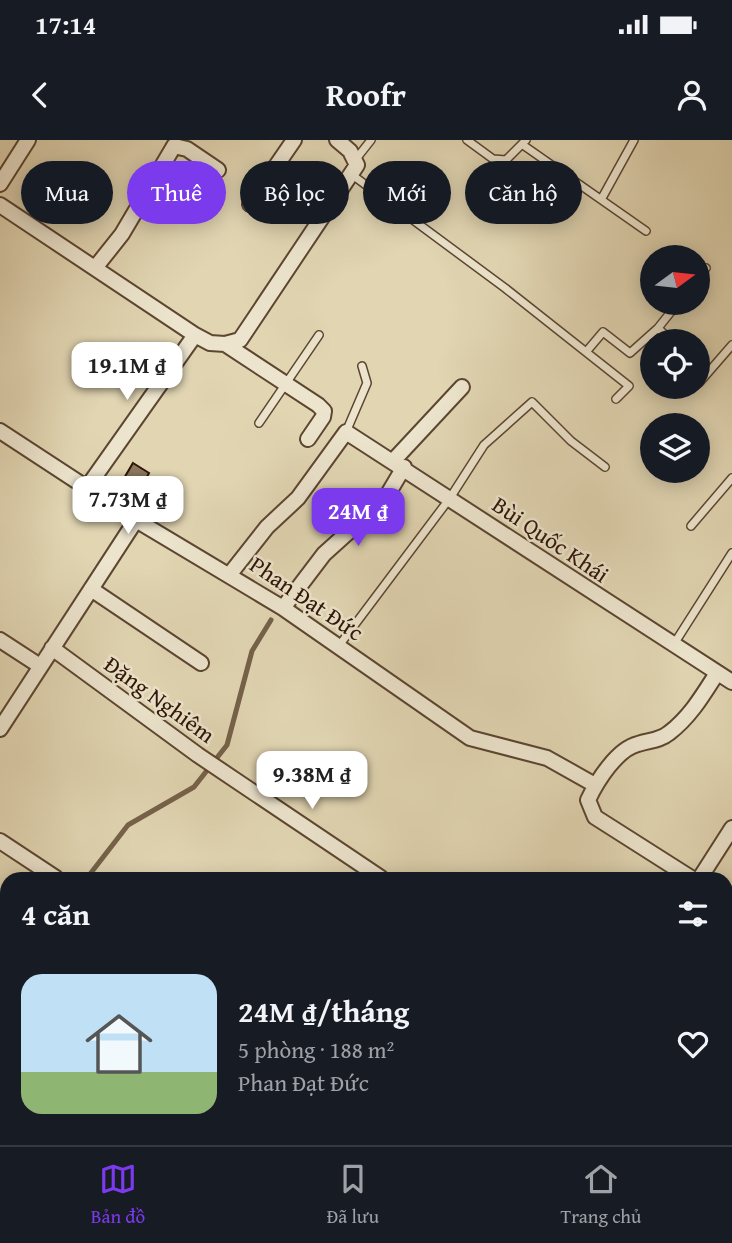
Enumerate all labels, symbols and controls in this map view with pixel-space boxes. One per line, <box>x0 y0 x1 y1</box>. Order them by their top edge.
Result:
text: 17:14 <box>35 5 96 44</box>
text: Roofr <box>326 71 406 118</box>
icon: back <box>21 76 59 114</box>
icon: person <box>673 76 711 114</box>
chip: Mua <box>21 161 113 224</box>
chip: Thuê <box>127 161 226 224</box>
chip: Bộ lọc <box>240 161 349 224</box>
chip: Mới <box>363 161 451 224</box>
chip: Căn hộ <box>465 161 582 224</box>
north arrow <box>640 245 710 315</box>
map controls <box>640 245 710 483</box>
button: locate <box>640 329 710 399</box>
pin: 19.1M ₫ <box>62 342 192 402</box>
text: 19.1M ₫ <box>87 348 167 381</box>
button: layers <box>640 413 710 483</box>
pin: 7.73M ₫ <box>63 476 193 536</box>
text: 7.73M ₫ <box>88 482 168 515</box>
pin: 24M ₫ <box>309 488 407 548</box>
street label: Bùi Quốc Khái <box>486 488 616 590</box>
text: 24M ₫ <box>328 494 388 527</box>
street label: Phan Đạt Đức <box>244 548 370 648</box>
street label: Đặng Nghiêm <box>98 648 222 751</box>
pin: 9.38M ₫ <box>247 752 377 811</box>
text: 9.38M ₫ <box>272 757 352 790</box>
text: 4 căn <box>21 892 90 936</box>
icon: filters <box>674 895 712 933</box>
text: 24M ₫/tháng <box>238 989 409 1033</box>
icon: home <box>77 1002 161 1086</box>
icon: heart <box>674 1025 712 1063</box>
text: 5 phòng · 188 m² <box>238 1033 394 1066</box>
text: Phan Đạt Đức <box>238 1066 369 1099</box>
tab: Bản đồ <box>91 1160 145 1230</box>
tab: Đã lưu <box>327 1160 379 1230</box>
tab: Trang chủ <box>561 1160 641 1230</box>

